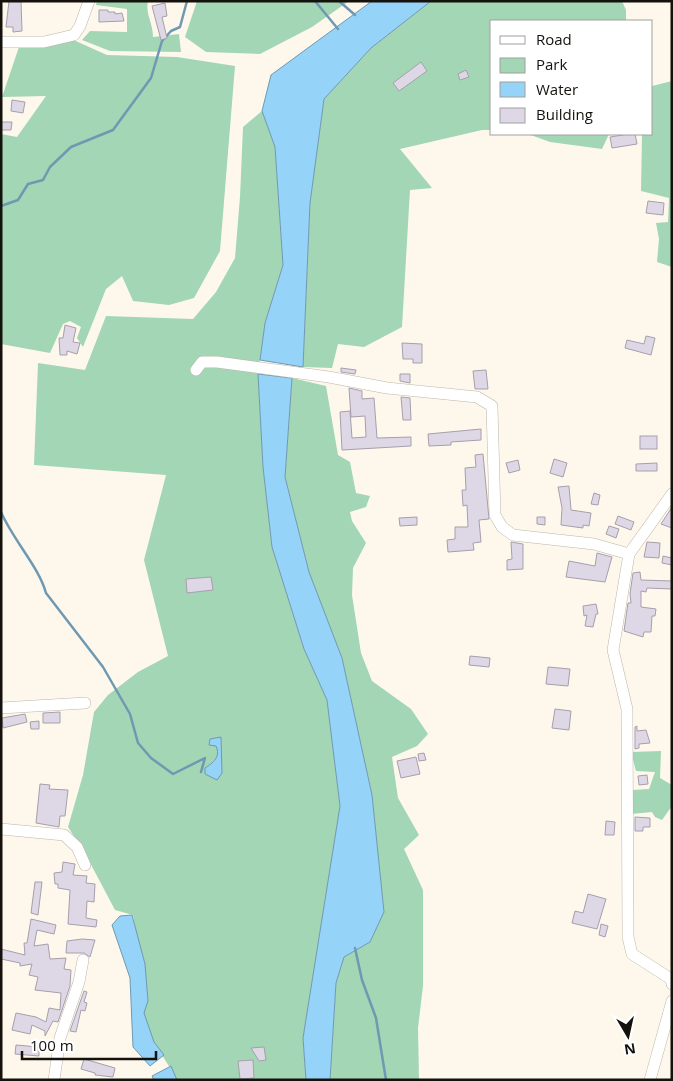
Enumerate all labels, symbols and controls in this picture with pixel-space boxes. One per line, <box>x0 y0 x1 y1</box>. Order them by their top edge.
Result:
legend <box>490 20 653 135</box>
text: Road <box>536 29 572 49</box>
text: Park <box>536 54 567 74</box>
text: Water <box>536 79 578 99</box>
text: Building <box>536 104 593 124</box>
north arrow <box>603 1011 653 1061</box>
scale bar <box>22 1028 156 1060</box>
text: 100 m <box>30 1035 74 1055</box>
text: N <box>623 1039 637 1060</box>

